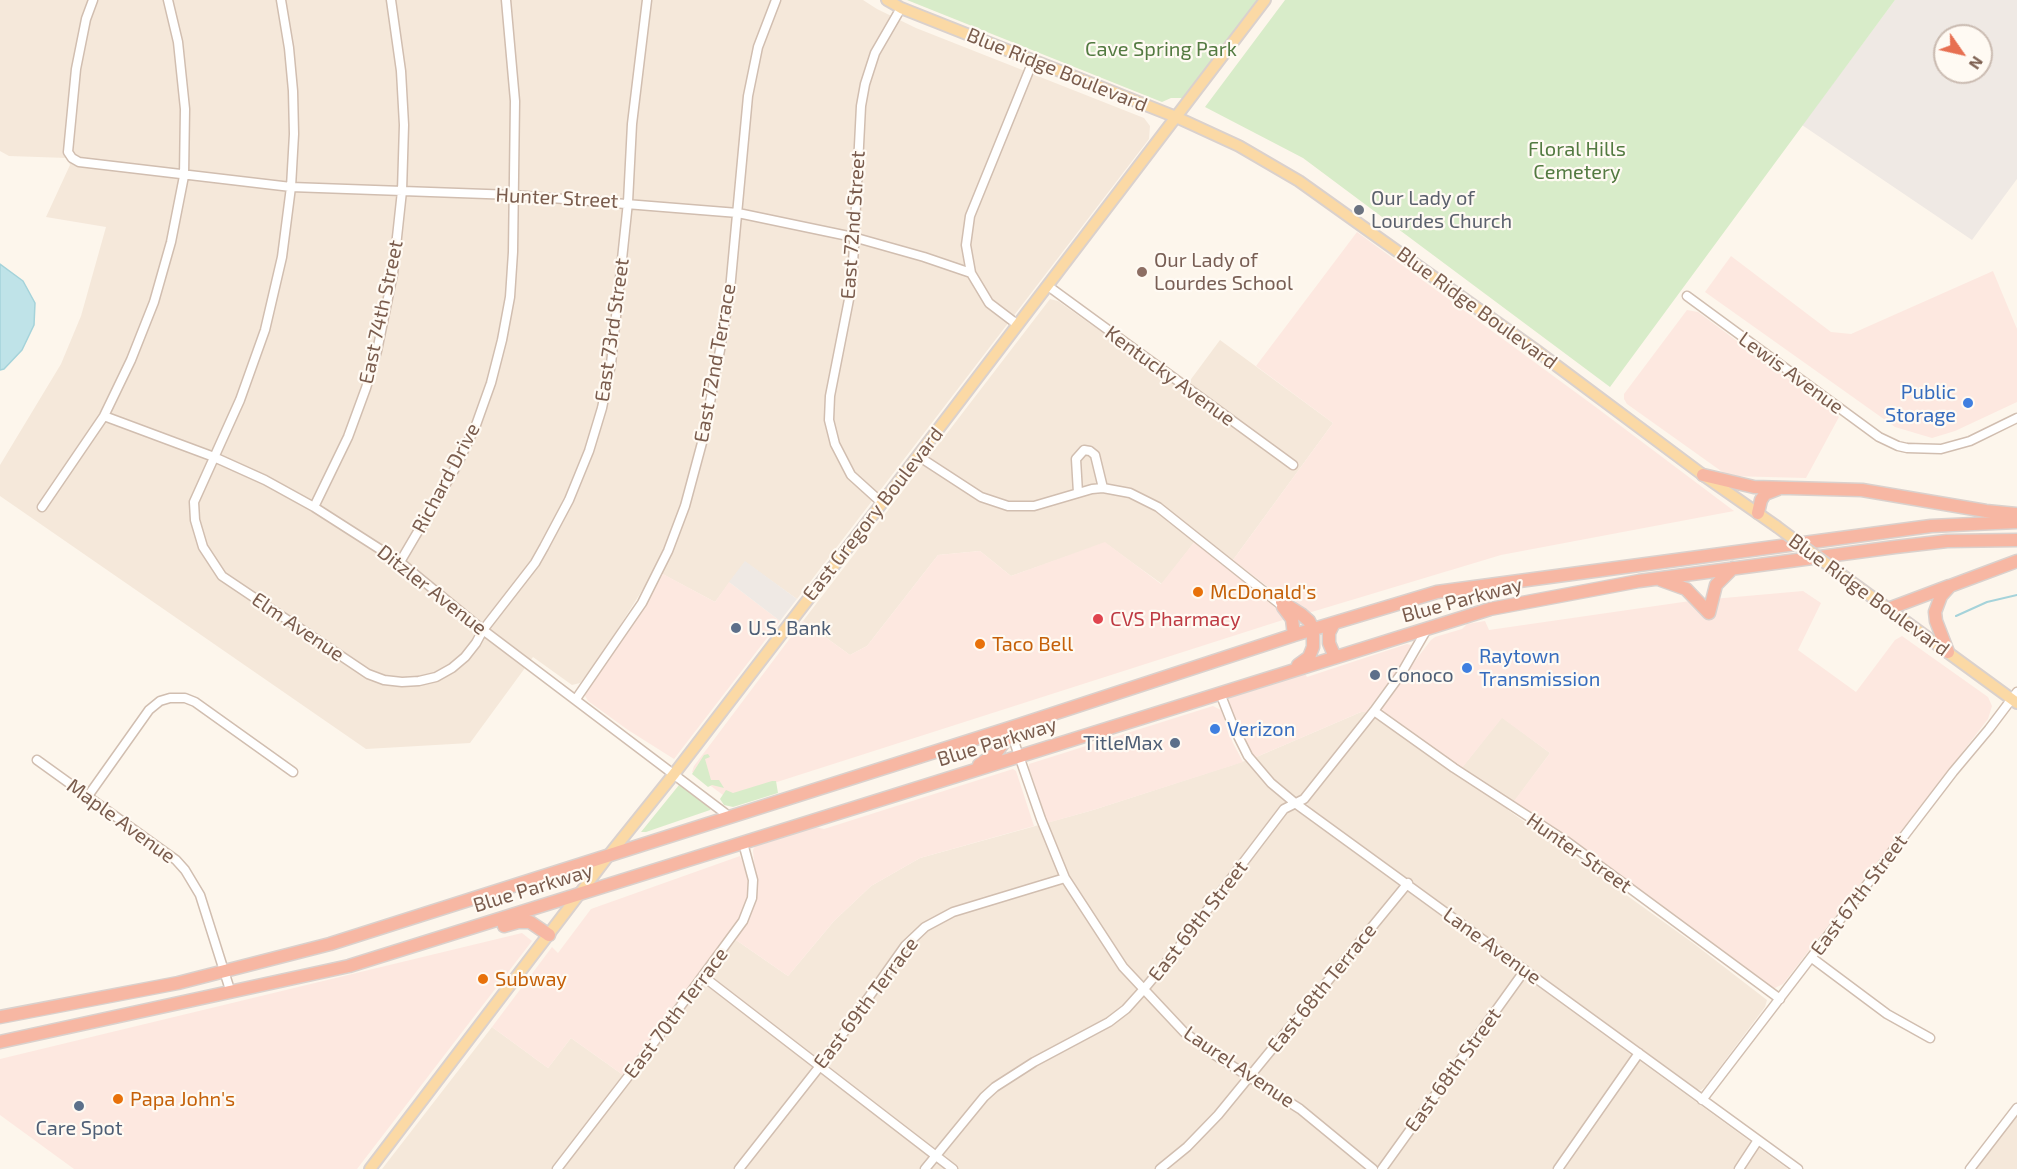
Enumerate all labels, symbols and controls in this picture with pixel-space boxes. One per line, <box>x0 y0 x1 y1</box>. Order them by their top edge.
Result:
street label: Blue Ridge Boulevard <box>963 23 1151 117</box>
north arrow <box>1933 24 1993 84</box>
park label: Cave Spring Park <box>1085 37 1237 61</box>
text: N <box>1966 53 1988 73</box>
park label: Floral Hills Cemetery <box>1528 137 1626 184</box>
street label: East 72nd Street <box>836 150 870 300</box>
street label: Hunter Street <box>495 183 619 213</box>
place label: Our Lady of Lourdes Church <box>1371 186 1512 233</box>
marker: Our Lady of Lourdes Church <box>1352 203 1366 217</box>
street label: East 74th Street <box>354 238 408 386</box>
street label: Blue Ridge Boulevard <box>1392 242 1562 374</box>
place label: Our Lady of Lourdes School <box>1154 248 1293 295</box>
street label: East 73rd Street <box>590 256 634 404</box>
marker: Our Lady of Lourdes School <box>1135 265 1149 279</box>
street label: East 72nd Terrace <box>689 282 741 444</box>
street label: Kentucky Avenue <box>1100 321 1240 431</box>
street label: Lewis Avenue <box>1734 327 1848 419</box>
place label: Public Storage <box>1885 380 1956 427</box>
marker: Public Storage <box>1961 396 1975 410</box>
street label: Richard Drive <box>407 419 485 537</box>
street label: East Gregory Boulevard <box>798 422 948 606</box>
street label: Blue Ridge Boulevard <box>1784 529 1954 661</box>
street label: Ditzler Avenue <box>373 540 491 640</box>
street label: Blue Parkway <box>1399 572 1525 628</box>
place label: McDonald's <box>1210 580 1316 604</box>
marker: McDonald's <box>1191 585 1205 599</box>
street label: Elm Avenue <box>247 587 349 667</box>
place label: CVS Pharmacy <box>1110 607 1241 631</box>
marker: CVS Pharmacy <box>1091 612 1105 626</box>
place label: U.S. Bank <box>748 616 831 640</box>
marker: U.S. Bank <box>729 621 743 635</box>
place label: Taco Bell <box>992 632 1073 656</box>
marker: Taco Bell <box>973 637 987 651</box>
place label: Raytown Transmission <box>1479 644 1600 691</box>
marker: Raytown Transmission <box>1460 661 1474 675</box>
place label: Conoco <box>1387 663 1454 687</box>
marker: Conoco <box>1368 668 1382 682</box>
street label: Blue Parkway <box>934 712 1060 772</box>
place label: Verizon <box>1227 717 1295 741</box>
marker: Verizon <box>1208 722 1222 736</box>
place label: TitleMax <box>1083 731 1163 755</box>
marker: TitleMax <box>1168 736 1182 750</box>
street label: Maple Avenue <box>62 774 180 868</box>
street label: Hunter Street <box>1522 808 1636 898</box>
street label: East 67th Street <box>1806 830 1912 960</box>
street label: East 69th Street <box>1143 856 1253 986</box>
street label: Blue Parkway <box>470 858 596 918</box>
street label: Lane Avenue <box>1438 902 1546 990</box>
street label: East 68th Terrace <box>1263 919 1381 1057</box>
street label: East 69th Terrace <box>809 932 923 1074</box>
street label: East 70th Terrace <box>619 943 733 1083</box>
place label: Subway <box>495 967 567 991</box>
marker: Subway <box>476 972 490 986</box>
street label: East 68th Street <box>1400 1003 1506 1137</box>
street label: Laurel Avenue <box>1179 1021 1299 1113</box>
place label: Papa John's <box>130 1087 235 1111</box>
marker: Papa John's <box>111 1092 125 1106</box>
marker: Care Spot <box>72 1099 86 1113</box>
place label: Care Spot <box>35 1116 123 1140</box>

